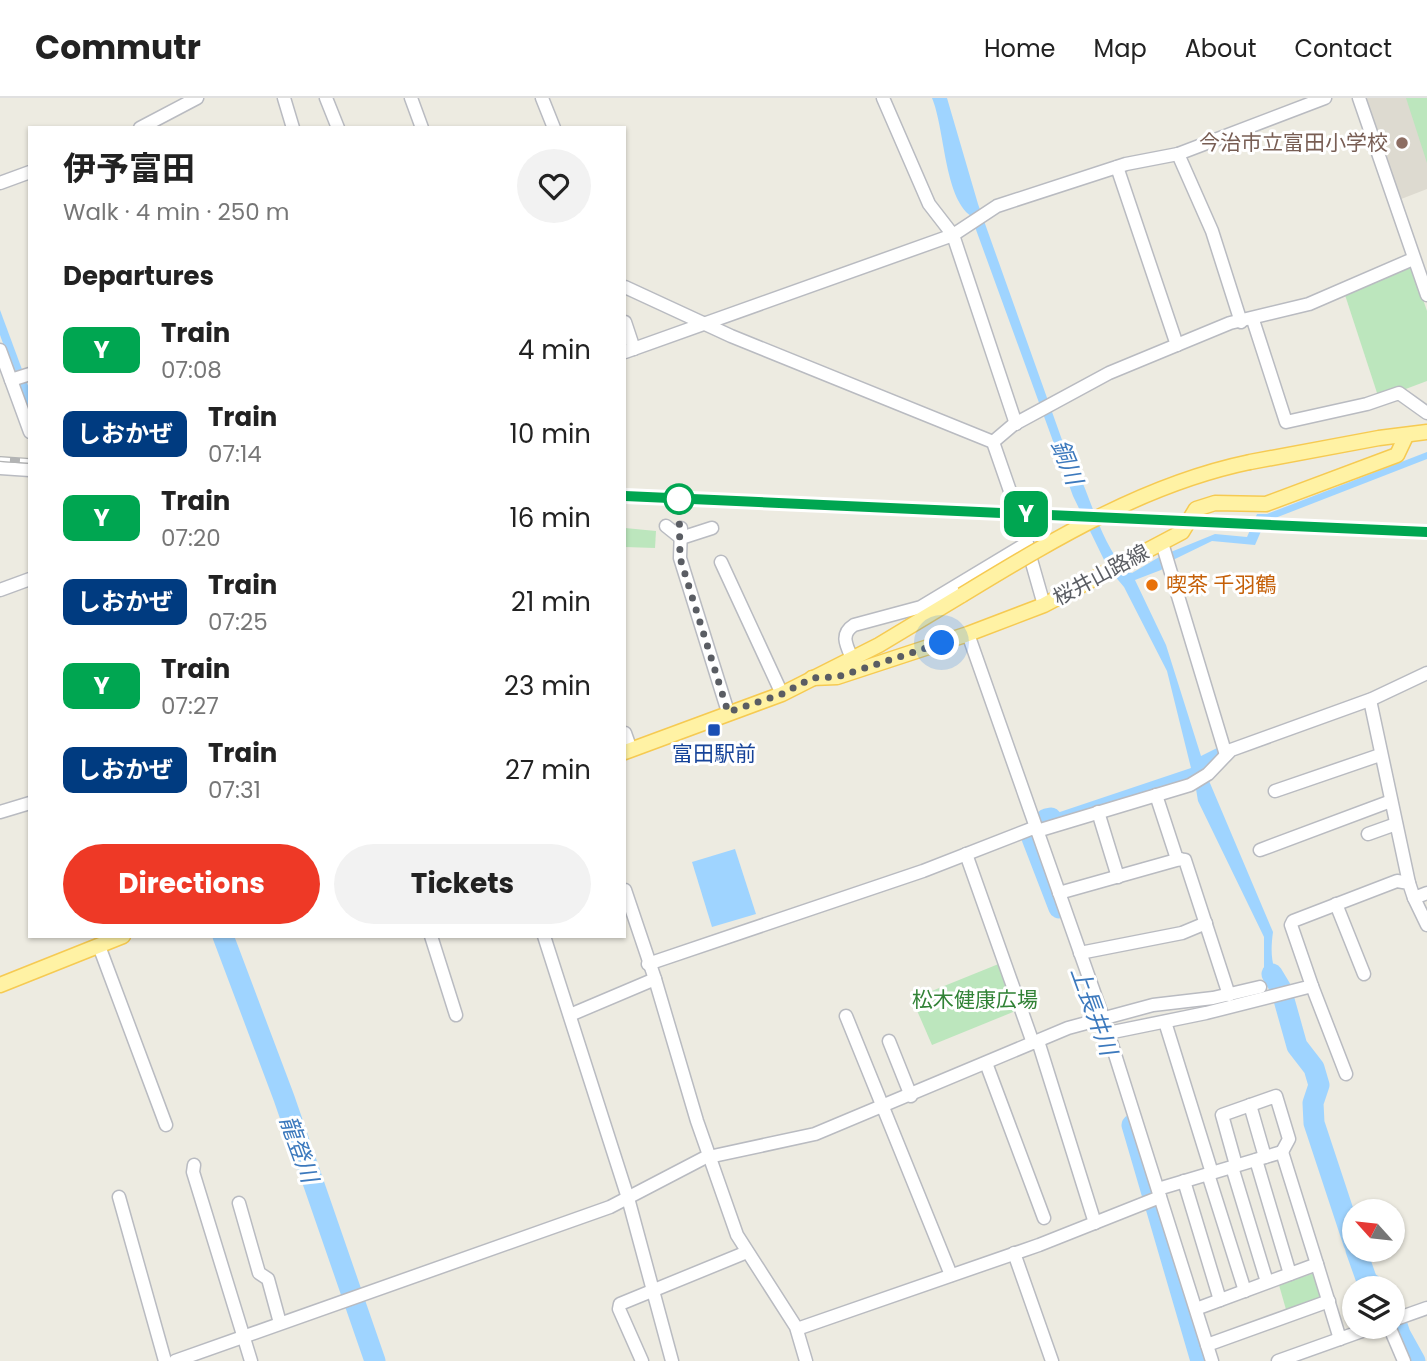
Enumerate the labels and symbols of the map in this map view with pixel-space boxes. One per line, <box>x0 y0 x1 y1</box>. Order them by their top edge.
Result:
place label: 今治市立富田小学校 <box>1199 128 1388 157</box>
marker: 今治市立富田小学校 <box>1394 135 1410 151</box>
water label: 銅川 <box>1044 435 1092 492</box>
unlabelled marker <box>664 484 694 514</box>
line badge: Y <box>1003 491 1049 537</box>
street label: 桜井山路線 <box>1048 537 1154 612</box>
place label: 喫茶 千羽鶴 <box>1166 570 1277 599</box>
marker: 喫茶 千羽鶴 <box>1144 577 1160 593</box>
your location <box>924 625 959 660</box>
marker: 富田駅前 <box>706 722 722 738</box>
place label: 富田駅前 <box>672 739 756 768</box>
water label: 上長井川 <box>1063 962 1126 1063</box>
park label: 松木健康広場 <box>912 985 1038 1014</box>
water label: 龍登川 <box>272 1111 327 1190</box>
north arrow <box>1342 1199 1405 1262</box>

